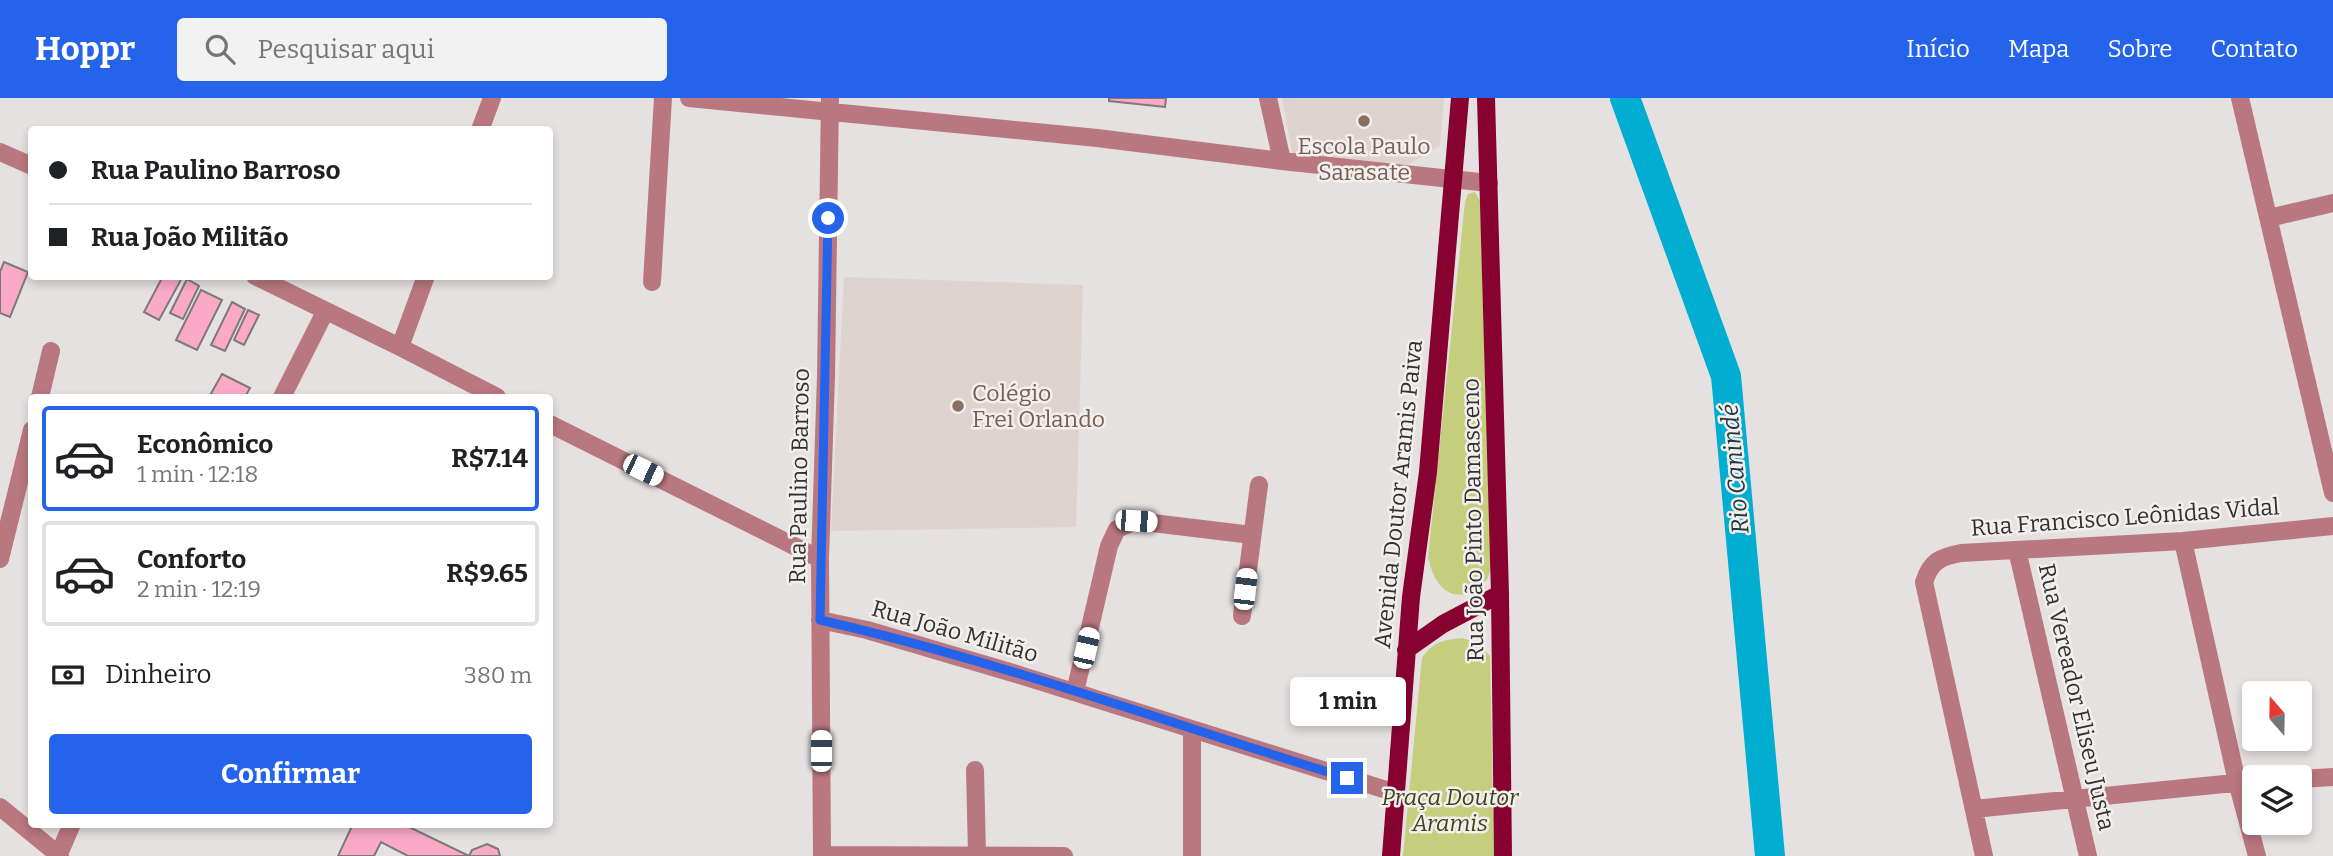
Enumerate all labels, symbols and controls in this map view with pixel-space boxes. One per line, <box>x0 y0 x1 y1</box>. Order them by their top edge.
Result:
search box <box>177 18 667 81</box>
text: Hoppr <box>35 29 135 69</box>
icon: search <box>201 30 239 68</box>
text: Pesquisar aqui <box>257 34 434 65</box>
text: Início <box>1906 35 1970 63</box>
text: Mapa <box>2008 35 2069 63</box>
text: Sobre <box>2107 35 2172 63</box>
text: Contato <box>2210 35 2298 63</box>
marker: Escola Paulo Sarasate <box>1356 113 1372 129</box>
place label: Escola Paulo Sarasate <box>1298 132 1430 186</box>
text: Rua Paulino Barroso <box>91 155 341 186</box>
route start <box>812 202 844 234</box>
text: Rua João Militão <box>91 222 288 253</box>
street label: Avenida Doutor Aramis Paiva <box>1368 338 1428 650</box>
street label: Rua Paulino Barroso <box>783 368 815 584</box>
street label: Rua João Pinto Damasceno <box>1457 378 1489 662</box>
place label: Colégio Frei Orlando <box>972 379 1105 433</box>
marker: Colégio Frei Orlando <box>950 398 966 414</box>
water label: Rio Canindé <box>1715 403 1755 535</box>
icon: car <box>53 427 116 490</box>
text: Econômico <box>137 429 273 460</box>
text: R$7.14 <box>451 443 528 474</box>
car <box>620 451 667 489</box>
text: 1 min · 12:18 <box>137 460 258 488</box>
street label: Rua Francisco Leônidas Vidal <box>1970 492 2281 542</box>
car <box>1115 509 1158 533</box>
icon: car <box>53 542 116 605</box>
text: Conforto <box>137 544 246 575</box>
text: R$9.65 <box>446 558 528 589</box>
street label: Rua Vereador Eliseu Justa <box>2033 561 2121 833</box>
car <box>1233 567 1258 611</box>
text: 2 min · 12:19 <box>137 575 261 603</box>
street label: Rua João Militão <box>869 594 1041 668</box>
car <box>1072 625 1101 671</box>
icon: cash <box>49 656 87 694</box>
text: Dinheiro <box>105 659 211 690</box>
text: 380 m <box>464 661 532 689</box>
callout: 1 min <box>1289 676 1405 726</box>
north arrow <box>2242 681 2312 751</box>
map controls <box>2242 681 2312 835</box>
text: 1 min <box>1319 687 1377 715</box>
car <box>811 730 832 772</box>
button: Confirmar <box>49 734 532 814</box>
route end <box>1331 762 1363 794</box>
button: layers <box>2242 765 2312 835</box>
park label: Praça Doutor Aramis <box>1382 783 1520 837</box>

